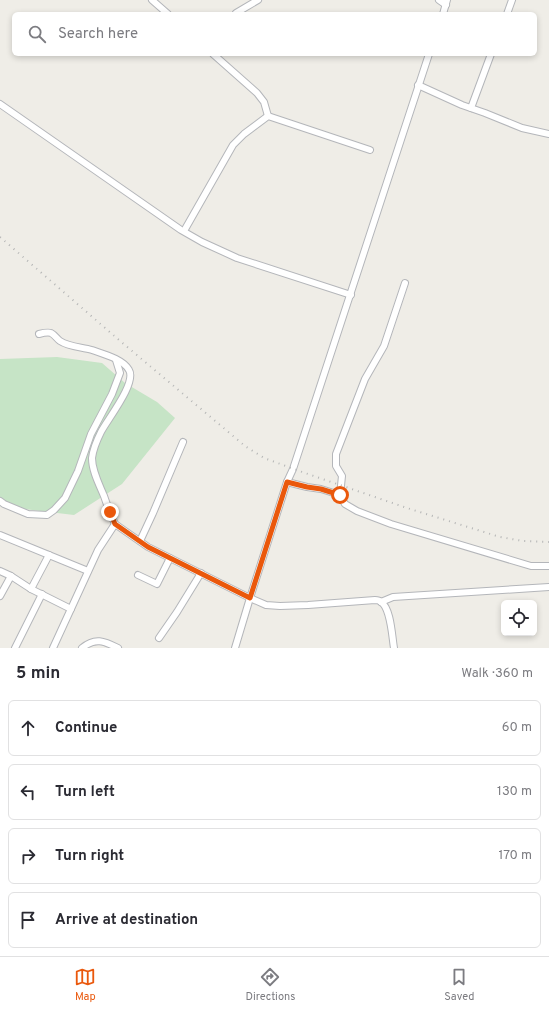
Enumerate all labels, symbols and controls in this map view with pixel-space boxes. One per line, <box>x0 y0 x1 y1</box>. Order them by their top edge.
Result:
search box <box>12 12 537 56</box>
icon: search <box>26 23 48 45</box>
text: Search here <box>58 25 138 44</box>
route start <box>331 486 349 504</box>
route end <box>101 503 119 521</box>
map controls <box>501 600 537 636</box>
button: locate <box>501 600 537 636</box>
text: 5 min <box>16 663 60 685</box>
text: Walk · 360 m <box>461 666 533 682</box>
icon: ahead <box>17 717 39 739</box>
text: Continue <box>55 719 117 738</box>
text: 60 m <box>502 720 532 736</box>
icon: left <box>17 781 39 803</box>
text: Turn left <box>55 783 115 802</box>
text: 130 m <box>497 784 532 800</box>
icon: right <box>17 845 39 867</box>
text: Turn right <box>55 847 124 866</box>
text: 170 m <box>498 848 532 864</box>
icon: arrive <box>17 909 39 931</box>
text: Arrive at destination <box>55 911 198 930</box>
tab: Map <box>74 966 96 1004</box>
tab: Directions <box>245 966 295 1004</box>
tab: Saved <box>444 966 475 1004</box>

